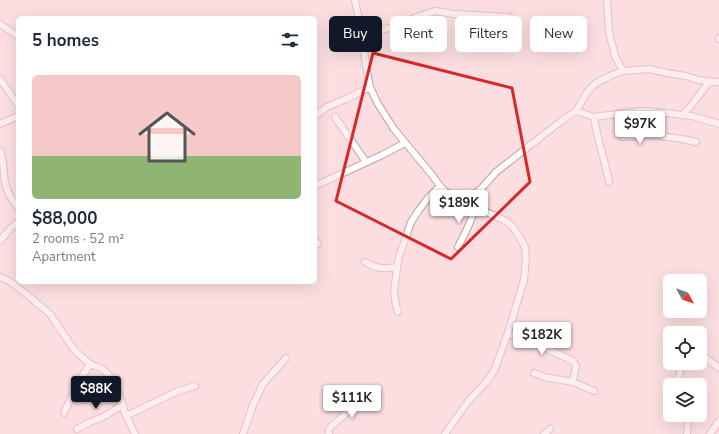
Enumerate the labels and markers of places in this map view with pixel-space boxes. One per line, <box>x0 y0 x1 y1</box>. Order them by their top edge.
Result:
pin: $97K <box>616 111 664 145</box>
pin: $189K <box>431 190 487 224</box>
pin: $182K <box>514 322 570 356</box>
pin: $88K <box>72 376 120 410</box>
pin: $111K <box>324 385 380 419</box>

